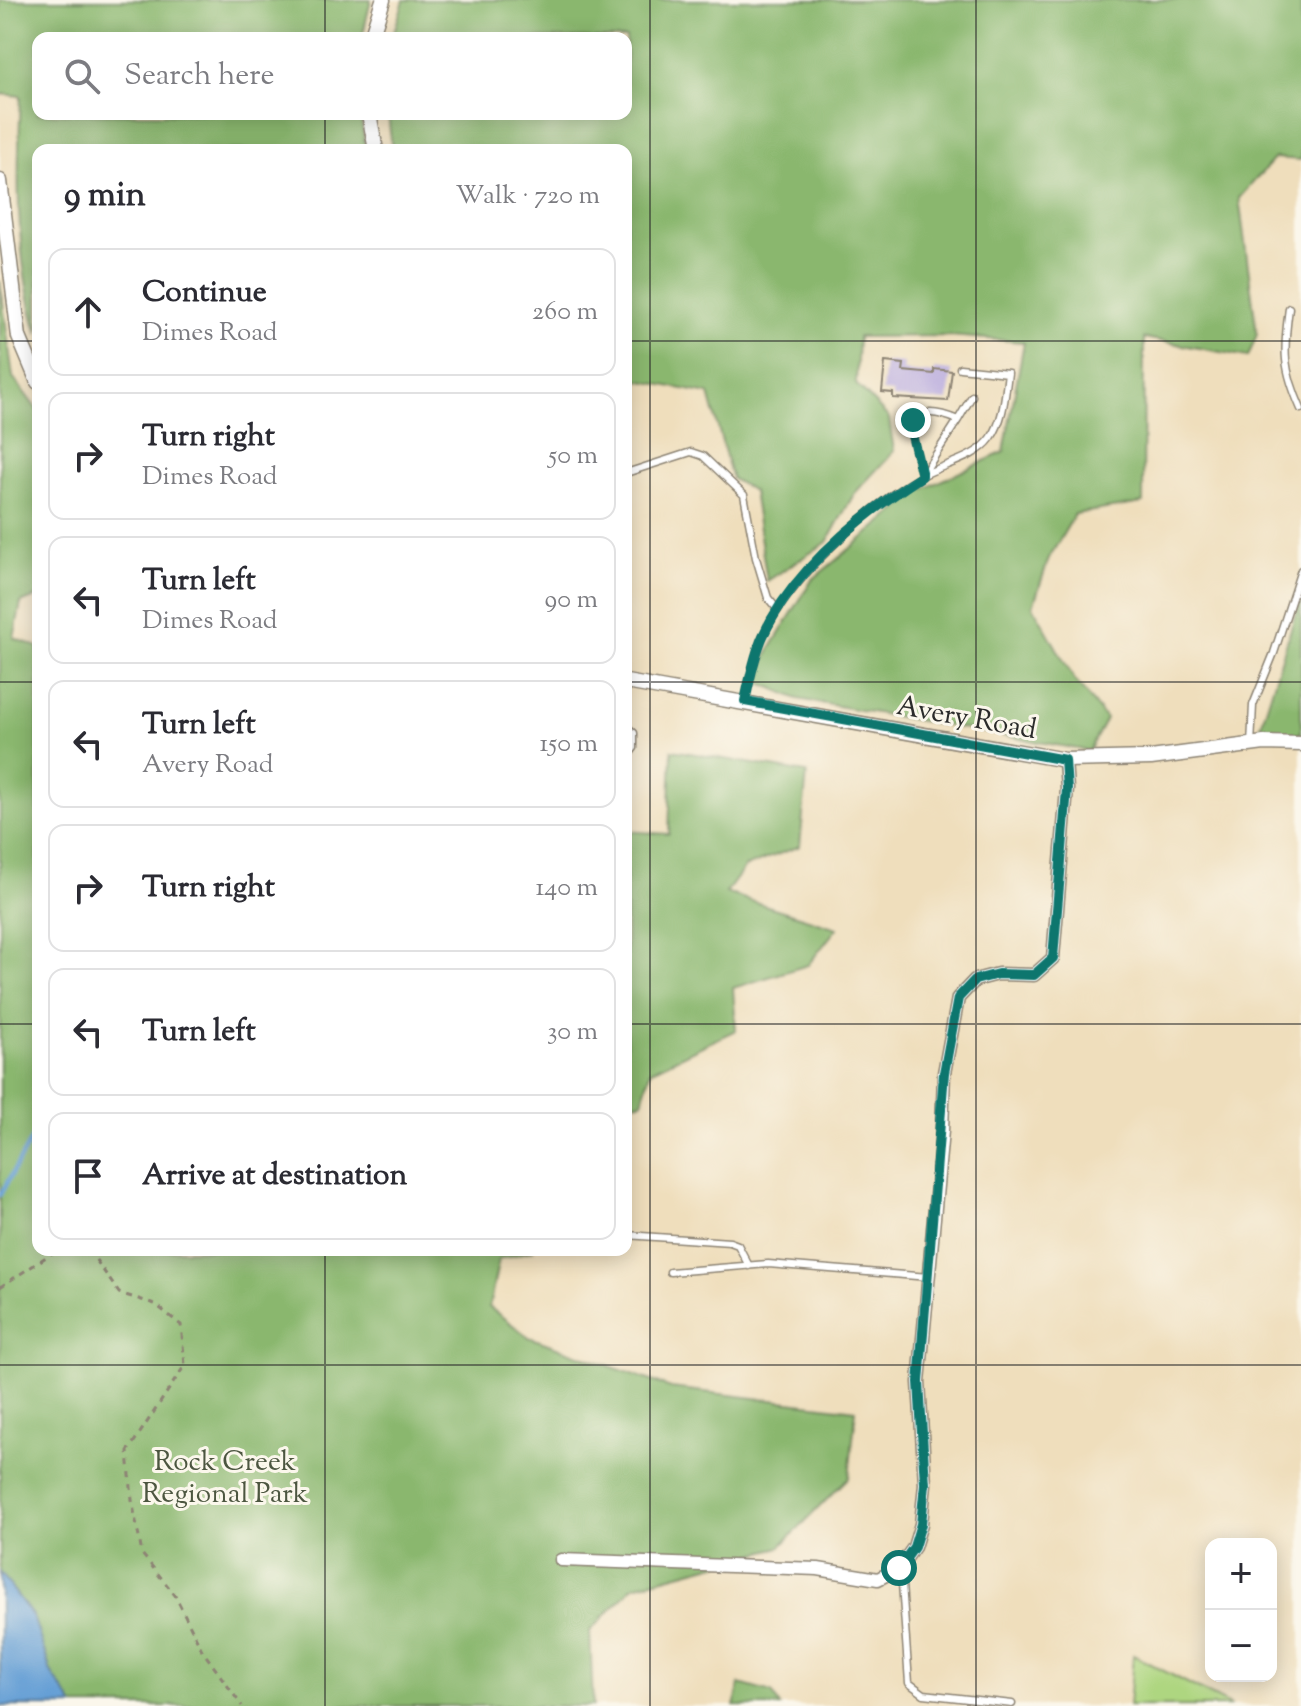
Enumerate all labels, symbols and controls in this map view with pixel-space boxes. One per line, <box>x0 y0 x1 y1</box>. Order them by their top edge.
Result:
search box <box>32 32 632 120</box>
icon: search <box>60 54 104 98</box>
text: Search here <box>124 55 274 98</box>
text: 9 min <box>64 172 146 221</box>
text: Walk · 720 m <box>456 178 600 215</box>
text: Continue <box>142 272 267 315</box>
icon: ahead <box>66 290 110 334</box>
text: 260 m <box>532 294 598 331</box>
text: Dimes Road <box>142 315 278 352</box>
route end <box>895 402 931 438</box>
text: Turn right <box>142 416 275 459</box>
icon: right <box>66 434 110 478</box>
text: 50 m <box>548 438 598 475</box>
text: Dimes Road <box>142 459 278 496</box>
text: Turn left <box>142 560 256 603</box>
icon: left <box>66 578 110 622</box>
text: 90 m <box>545 582 598 619</box>
text: Dimes Road <box>142 603 278 640</box>
street label: Avery Road <box>893 687 1040 751</box>
text: Turn left <box>142 704 256 747</box>
icon: left <box>66 722 110 766</box>
text: 150 m <box>539 726 598 763</box>
text: Avery Road <box>142 747 273 784</box>
icon: right <box>66 866 110 910</box>
text: Turn right <box>142 867 275 910</box>
text: 140 m <box>535 870 598 907</box>
icon: left <box>66 1010 110 1054</box>
text: Turn left <box>142 1011 256 1054</box>
text: 30 m <box>547 1014 598 1051</box>
icon: arrive <box>66 1154 110 1198</box>
text: Arrive at destination <box>142 1155 407 1198</box>
park label: Rock Creek Regional Park <box>142 1443 308 1515</box>
map controls <box>1205 1538 1277 1682</box>
button: + <box>1205 1538 1277 1610</box>
route start <box>881 1550 917 1586</box>
button: − <box>1205 1610 1277 1682</box>

